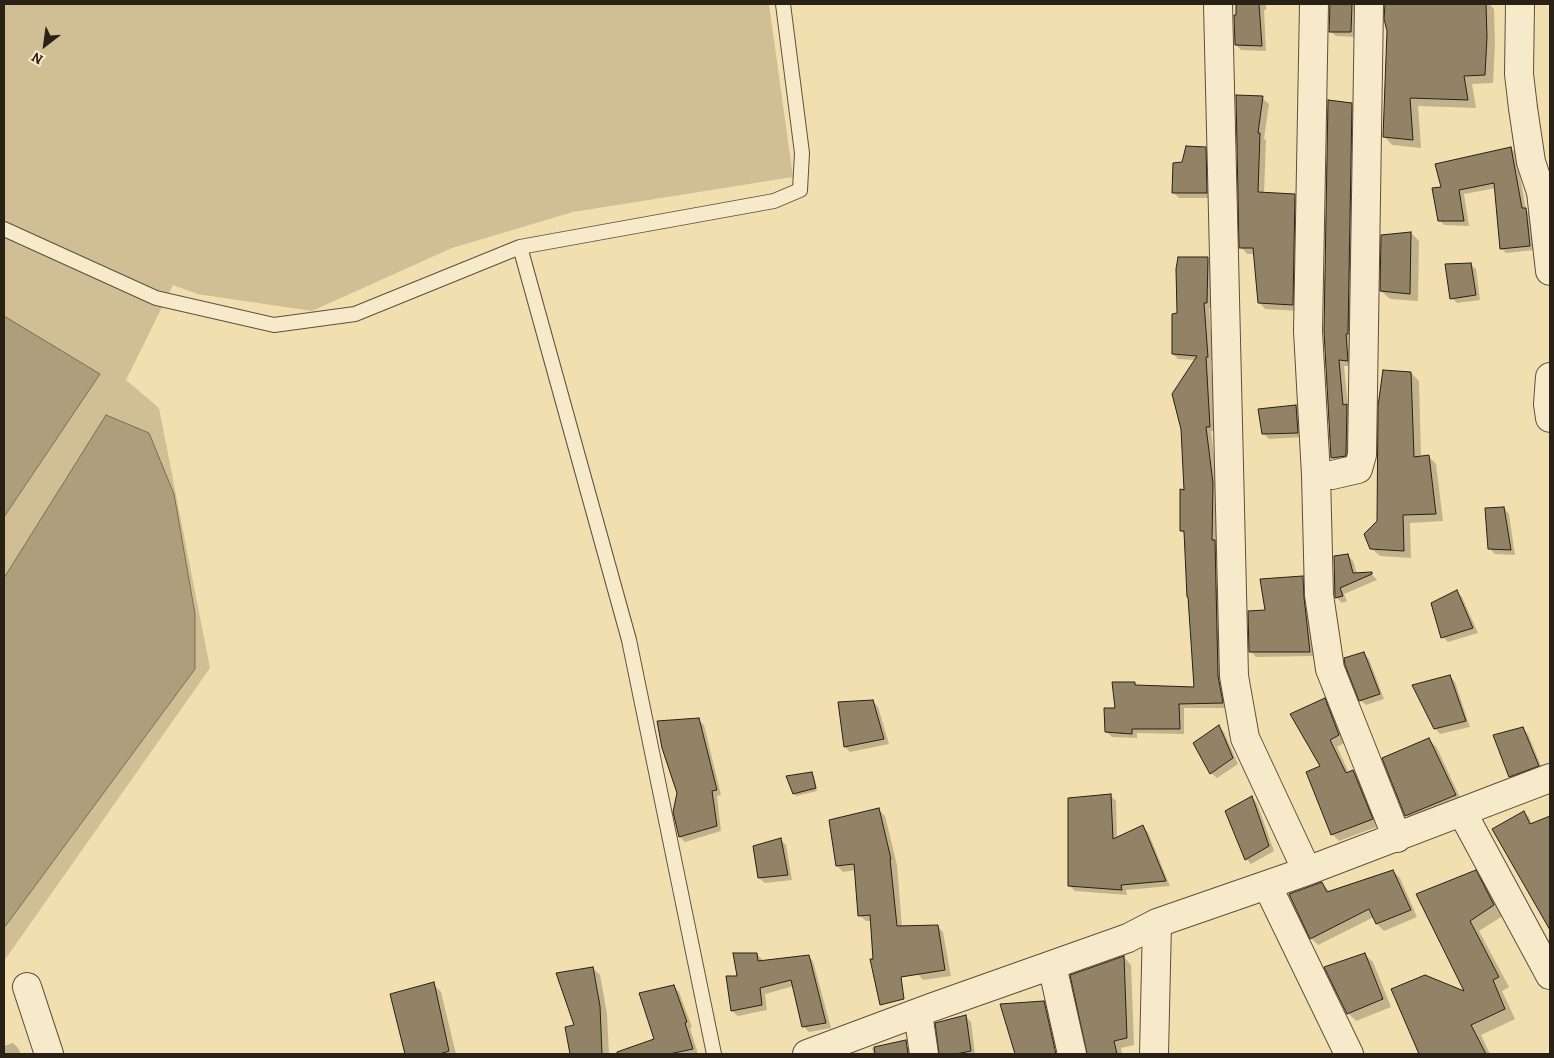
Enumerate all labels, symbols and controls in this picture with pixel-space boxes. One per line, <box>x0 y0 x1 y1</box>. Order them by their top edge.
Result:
north arrow <box>20 20 70 70</box>
text: N <box>28 48 46 69</box>

